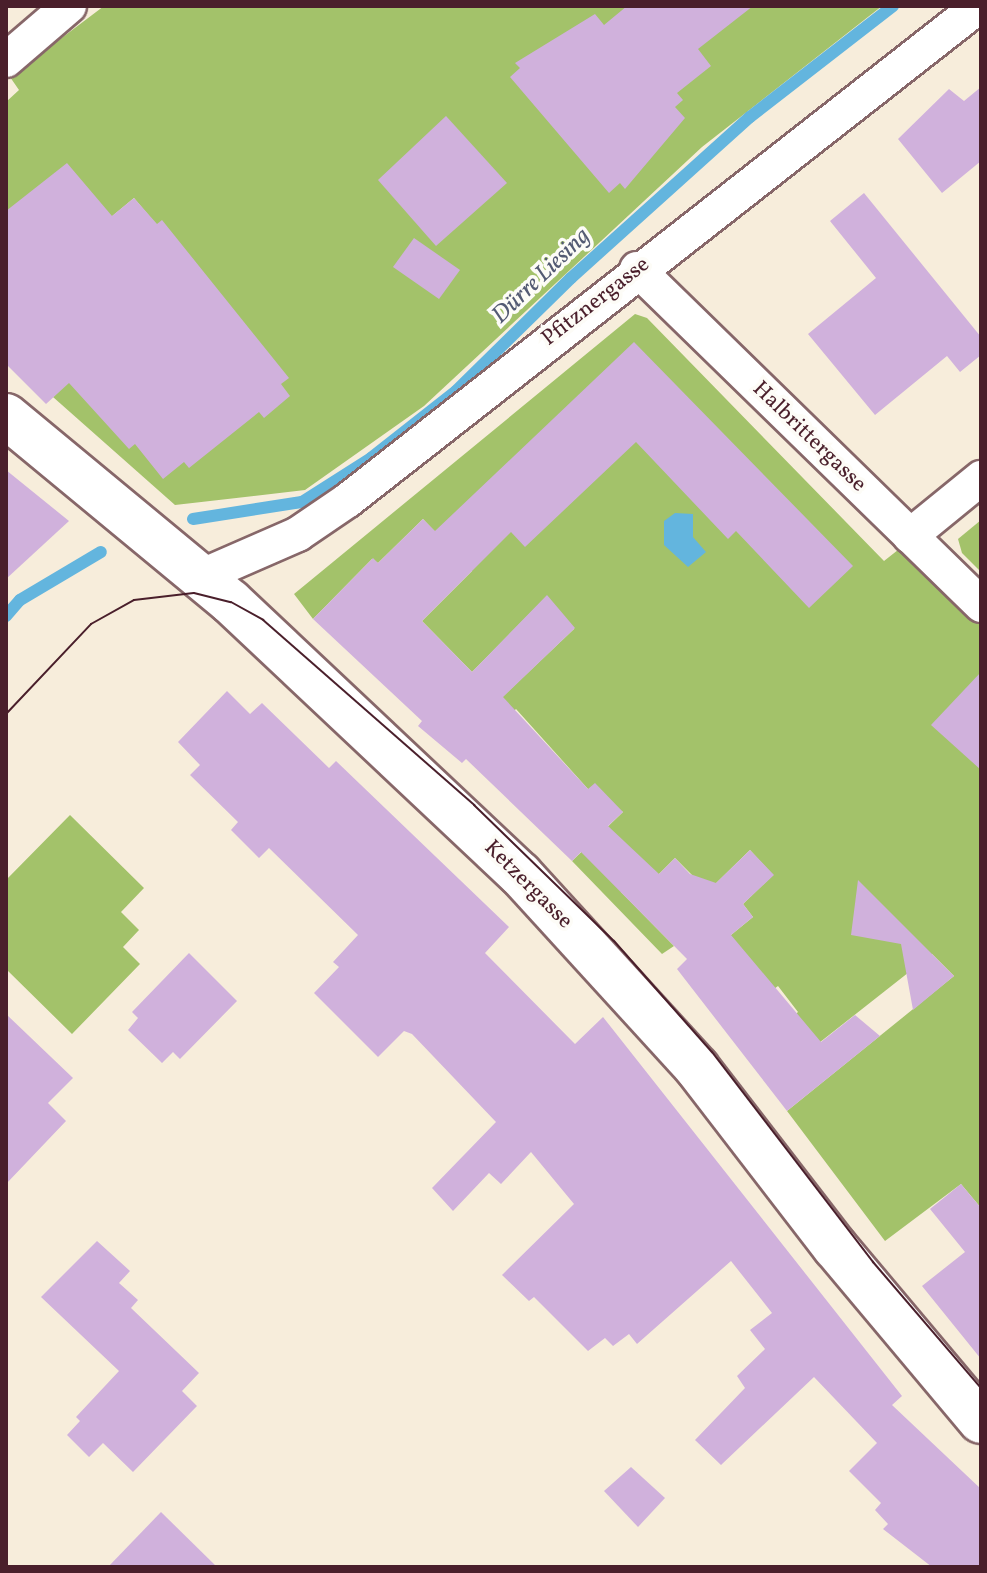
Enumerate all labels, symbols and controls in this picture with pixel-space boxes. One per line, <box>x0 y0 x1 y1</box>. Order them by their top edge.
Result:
water label: Dürre Liesing <box>487 223 597 331</box>
street label: Pfitznergasse <box>537 252 655 352</box>
street label: Halbrittergasse <box>747 376 871 498</box>
street label: Ketzergasse <box>478 835 578 935</box>

